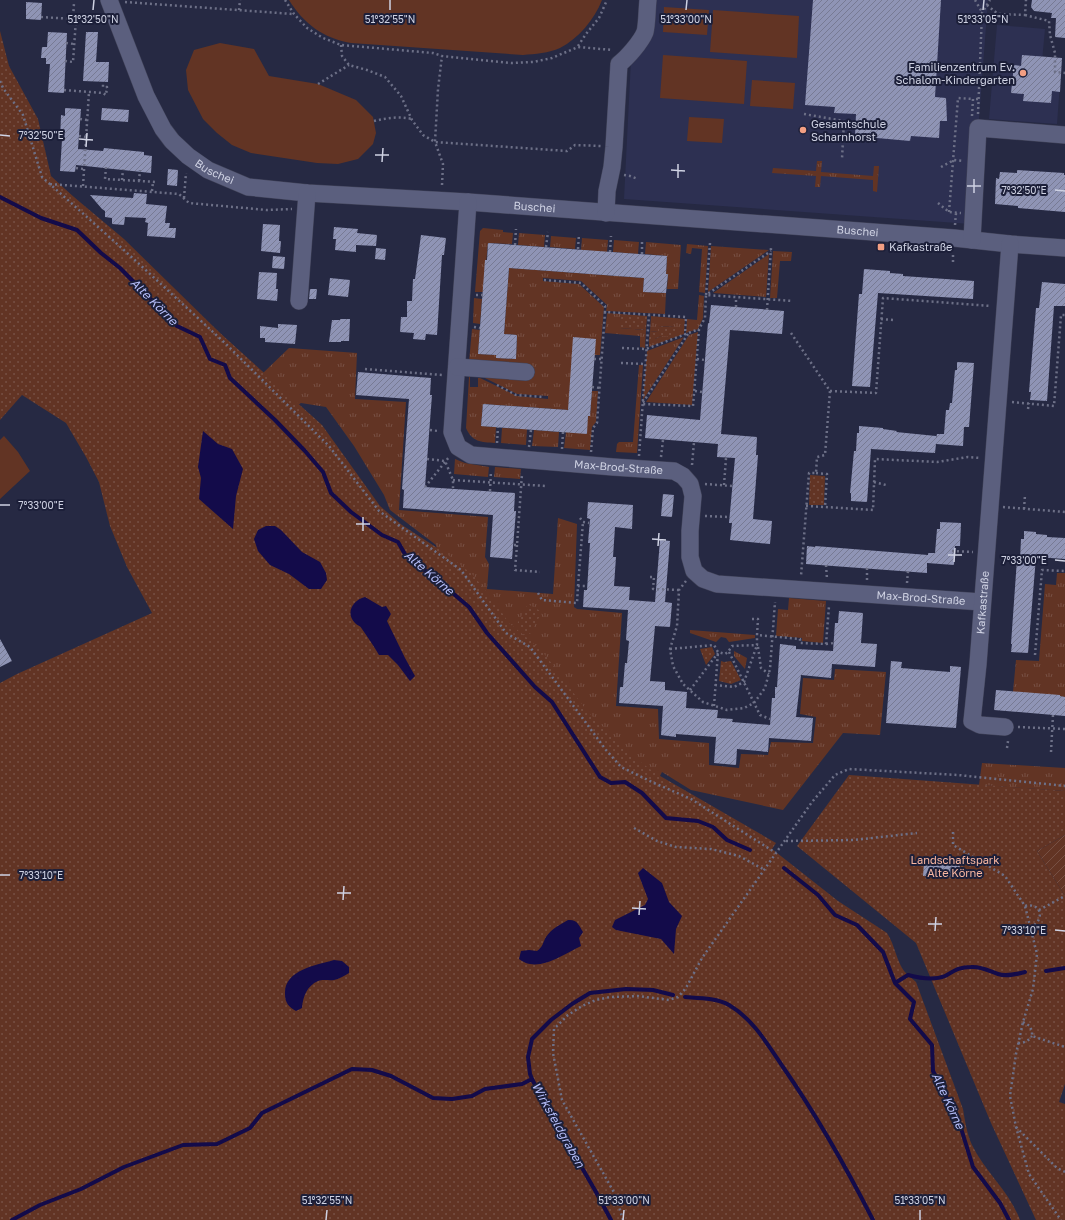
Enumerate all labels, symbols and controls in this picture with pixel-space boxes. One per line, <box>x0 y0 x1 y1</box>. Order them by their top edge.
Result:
text: 51°32'50"N <box>67 13 119 25</box>
text: 51°32'55"N <box>365 13 415 25</box>
text: 51°33'00"N <box>660 13 712 25</box>
text: 51°33'05"N <box>957 13 1009 25</box>
place label: Familienzentrum Ev. Schalom-Kindergarten <box>895 60 1015 86</box>
marker: Familienzentrum Ev. Schalom-Kindergarten <box>1018 68 1028 78</box>
place label: Gesamtschule Scharnhorst <box>811 117 886 143</box>
marker: Gesamtschule Scharnhorst <box>798 125 808 135</box>
text: 7°32'50"E <box>18 129 64 141</box>
street label: Buschei <box>193 156 236 186</box>
text: 7°32'50"E <box>1001 184 1047 196</box>
street label: Buschei <box>513 198 556 214</box>
street label: Buschei <box>836 222 879 238</box>
place label: Kafkastraße <box>889 240 952 253</box>
marker: Kafkastraße <box>876 242 886 252</box>
water label: Alte Körne <box>128 275 182 329</box>
street label: Max-Brod-Straße <box>574 457 663 476</box>
text: 7°33'00"E <box>18 499 64 511</box>
water label: Alte Körne <box>402 547 458 599</box>
text: 7°33'00"E <box>1001 554 1047 566</box>
street label: Kafkastraße <box>973 570 991 635</box>
street label: Max-Brod-Straße <box>876 588 966 607</box>
park label: Landschaftspark Alte Körne <box>911 853 999 879</box>
text: 7°33'10"E <box>19 869 63 881</box>
text: 7°33'10"E <box>1002 924 1046 936</box>
water label: Alte Körne <box>929 1070 968 1132</box>
water label: Wirksfeldgraben <box>529 1079 588 1171</box>
text: 51°32'55"N <box>302 1194 352 1206</box>
text: 51°33'00"N <box>598 1194 650 1206</box>
text: 51°33'05"N <box>894 1194 946 1206</box>

